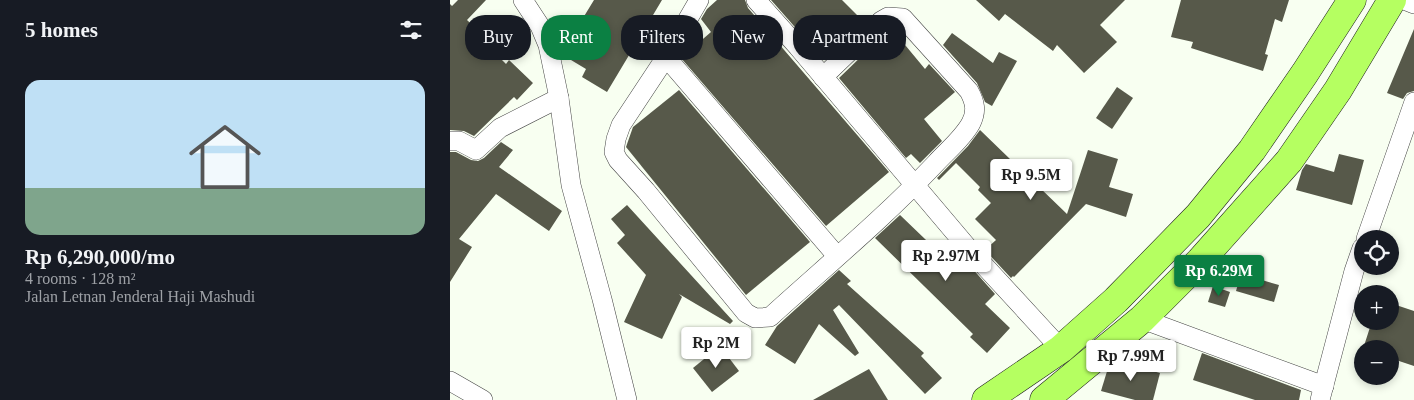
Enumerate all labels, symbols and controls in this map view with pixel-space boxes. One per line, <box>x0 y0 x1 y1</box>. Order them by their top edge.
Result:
chip: Buy <box>465 15 531 60</box>
chip: Rent <box>541 15 611 60</box>
chip: Filters <box>621 15 703 60</box>
chip: New <box>713 15 783 60</box>
chip: Apartment <box>793 15 906 60</box>
icon: filters <box>397 16 425 44</box>
text: 5 homes <box>25 18 98 42</box>
icon: home <box>180 112 270 202</box>
pin: Rp 9.5M <box>985 158 1077 201</box>
text: Rp 9.5M <box>1001 166 1061 183</box>
map controls <box>1354 230 1399 385</box>
button: locate <box>1354 230 1399 275</box>
pin: Rp 2.97M <box>894 240 998 282</box>
text: Rp 6,290,000/mo <box>25 245 175 269</box>
text: Rp 2.97M <box>912 247 980 264</box>
pin: Rp 6.29M <box>1167 254 1271 297</box>
text: Rp 6.29M <box>1185 262 1253 279</box>
text: 4 rooms · 128 m² <box>25 270 136 287</box>
button: + <box>1354 285 1399 330</box>
text: Jalan Letnan Jenderal Haji Mashudi <box>25 288 255 305</box>
pin: Rp 2M <box>681 326 751 369</box>
text: Rp 2M <box>692 334 740 351</box>
pin: Rp 7.99M <box>1079 340 1183 382</box>
button: − <box>1354 340 1399 385</box>
text: Rp 7.99M <box>1097 347 1165 364</box>

